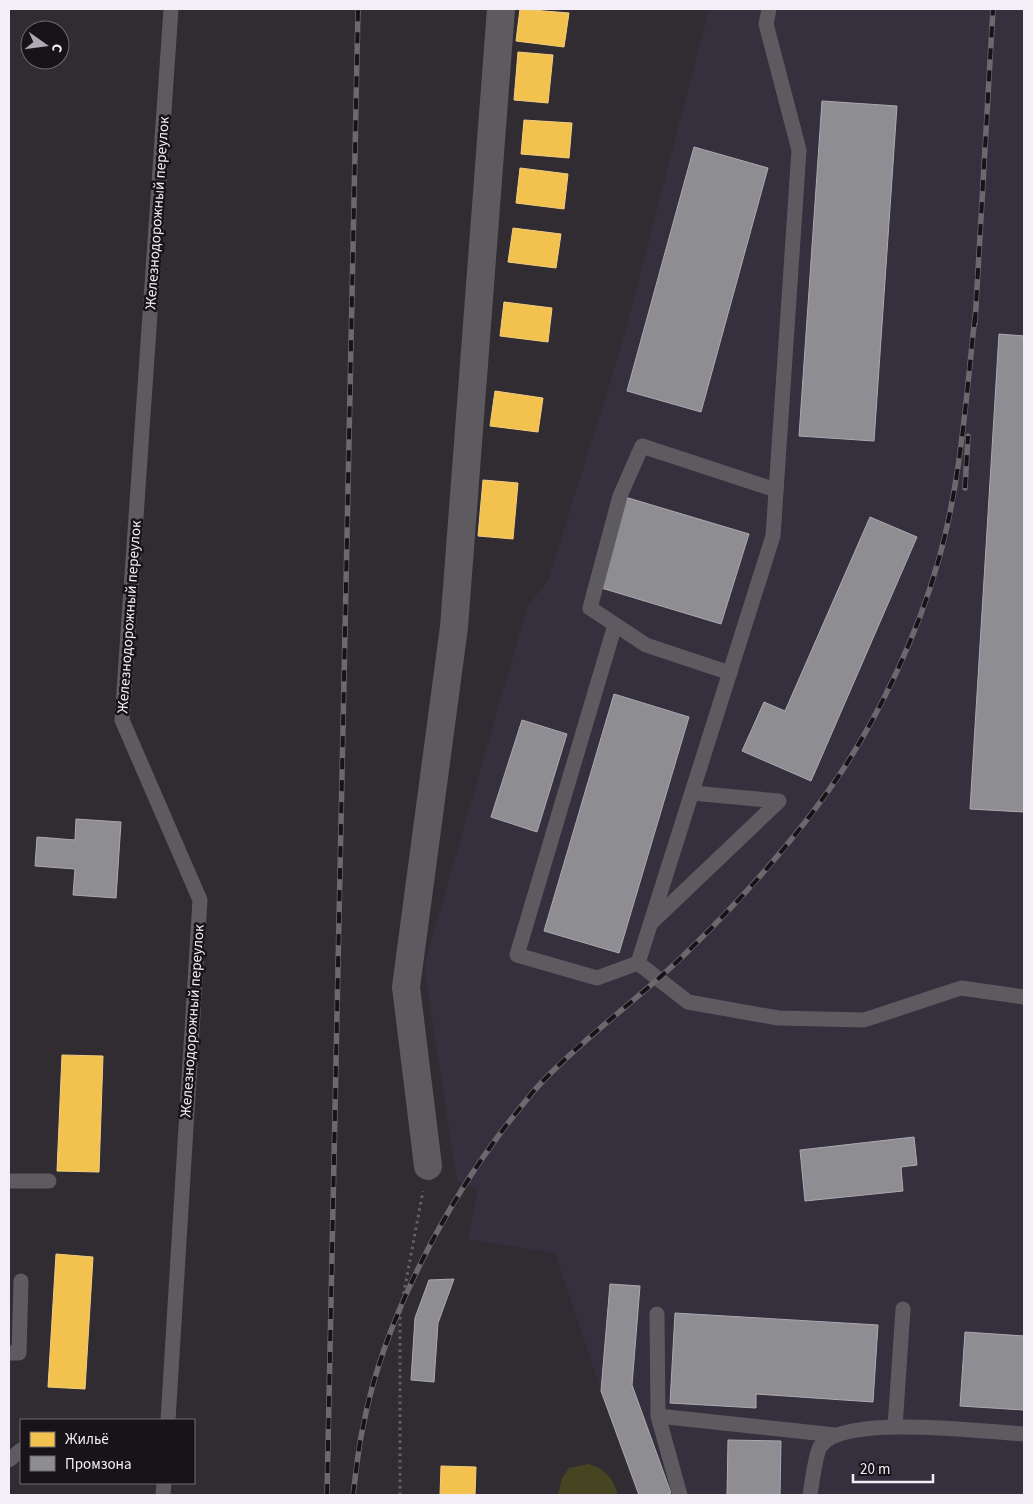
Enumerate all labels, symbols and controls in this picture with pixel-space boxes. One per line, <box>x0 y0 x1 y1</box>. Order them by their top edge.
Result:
north arrow <box>20 20 70 70</box>
text: С <box>46 42 67 54</box>
street label: Железнодорожный переулок <box>140 115 175 310</box>
street label: Железнодорожный переулок <box>112 519 147 714</box>
street label: Железнодорожный переулок <box>175 923 210 1118</box>
legend <box>20 1419 195 1484</box>
text: Жильё <box>65 1429 109 1450</box>
scale bar <box>853 1452 933 1484</box>
text: Промзона <box>65 1454 132 1475</box>
text: 20 m <box>860 1459 890 1480</box>

